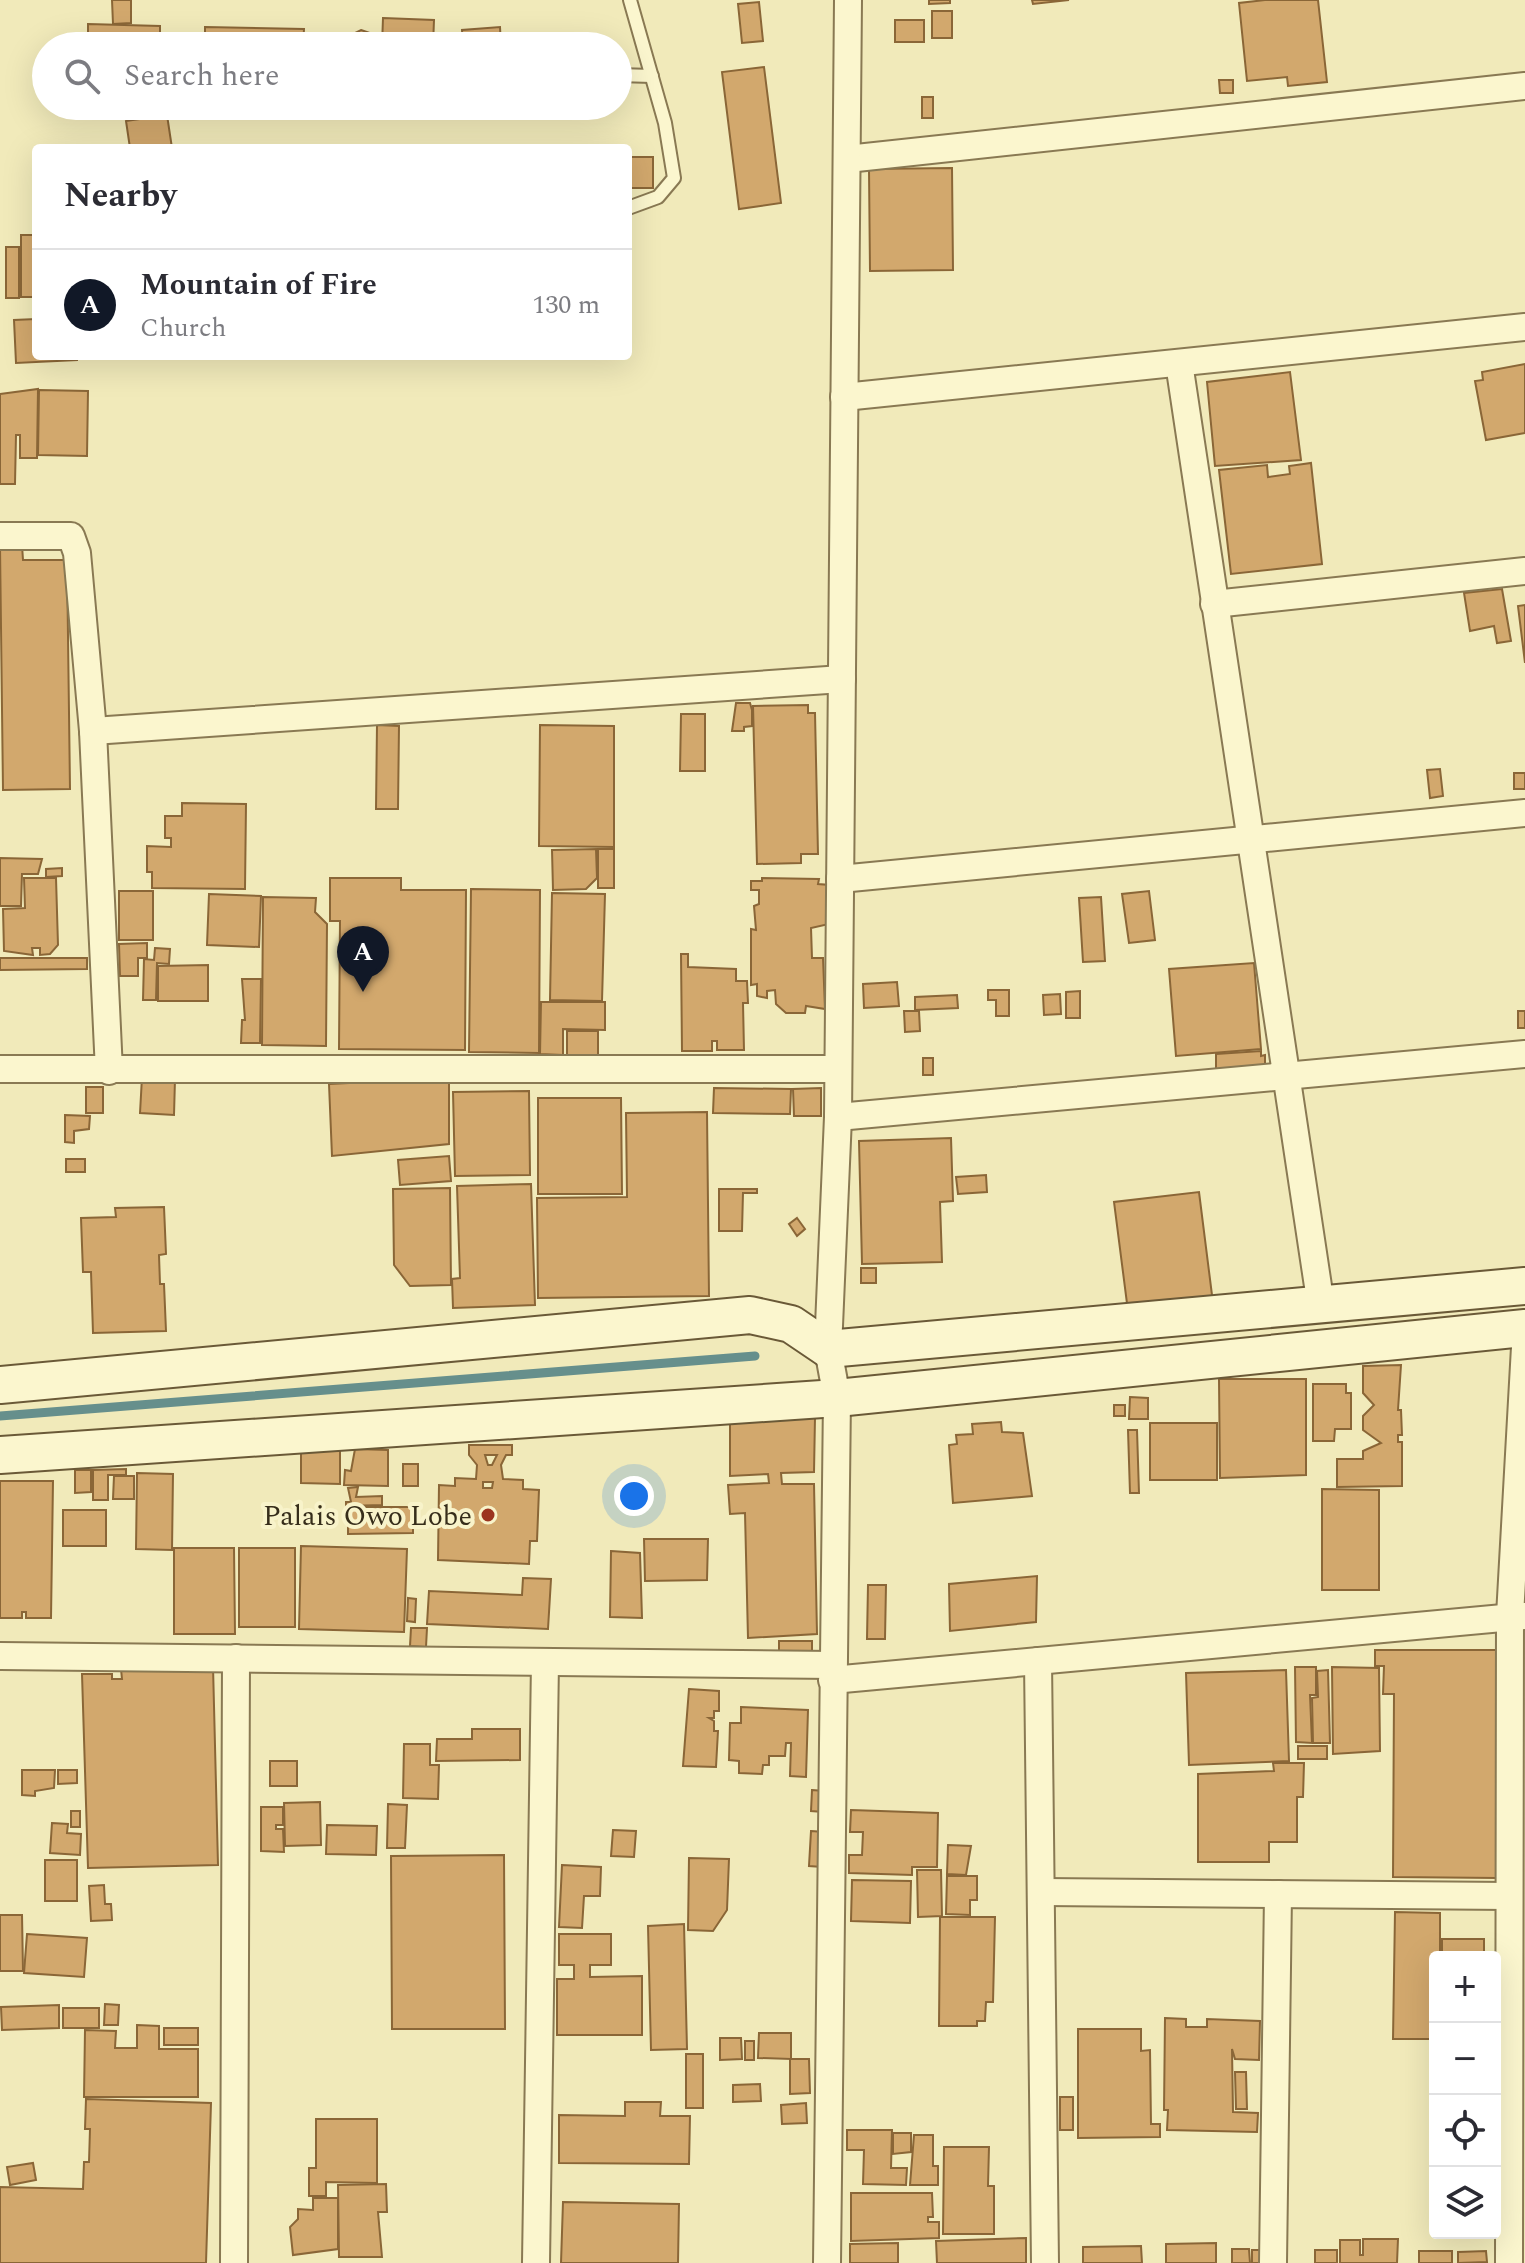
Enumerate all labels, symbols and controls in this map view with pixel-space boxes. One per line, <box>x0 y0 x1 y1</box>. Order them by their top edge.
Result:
search box <box>32 32 632 120</box>
text: Search here <box>124 53 280 99</box>
icon: search <box>60 54 104 98</box>
text: Nearby <box>64 170 177 222</box>
text: Mountain of Fire <box>140 262 377 308</box>
text: A <box>80 285 100 325</box>
text: 130 m <box>532 285 600 325</box>
text: Church <box>140 308 227 348</box>
pin: A <box>337 926 389 992</box>
your location <box>614 1476 654 1516</box>
place label: Palais Owo Lobe <box>263 1495 472 1538</box>
marker: Palais Owo Lobe <box>479 1506 497 1524</box>
map controls <box>1429 1951 1501 2239</box>
button: + <box>1429 1951 1501 2023</box>
button: − <box>1429 2023 1501 2095</box>
button: locate <box>1429 2095 1501 2167</box>
button: layers <box>1429 2167 1501 2239</box>

